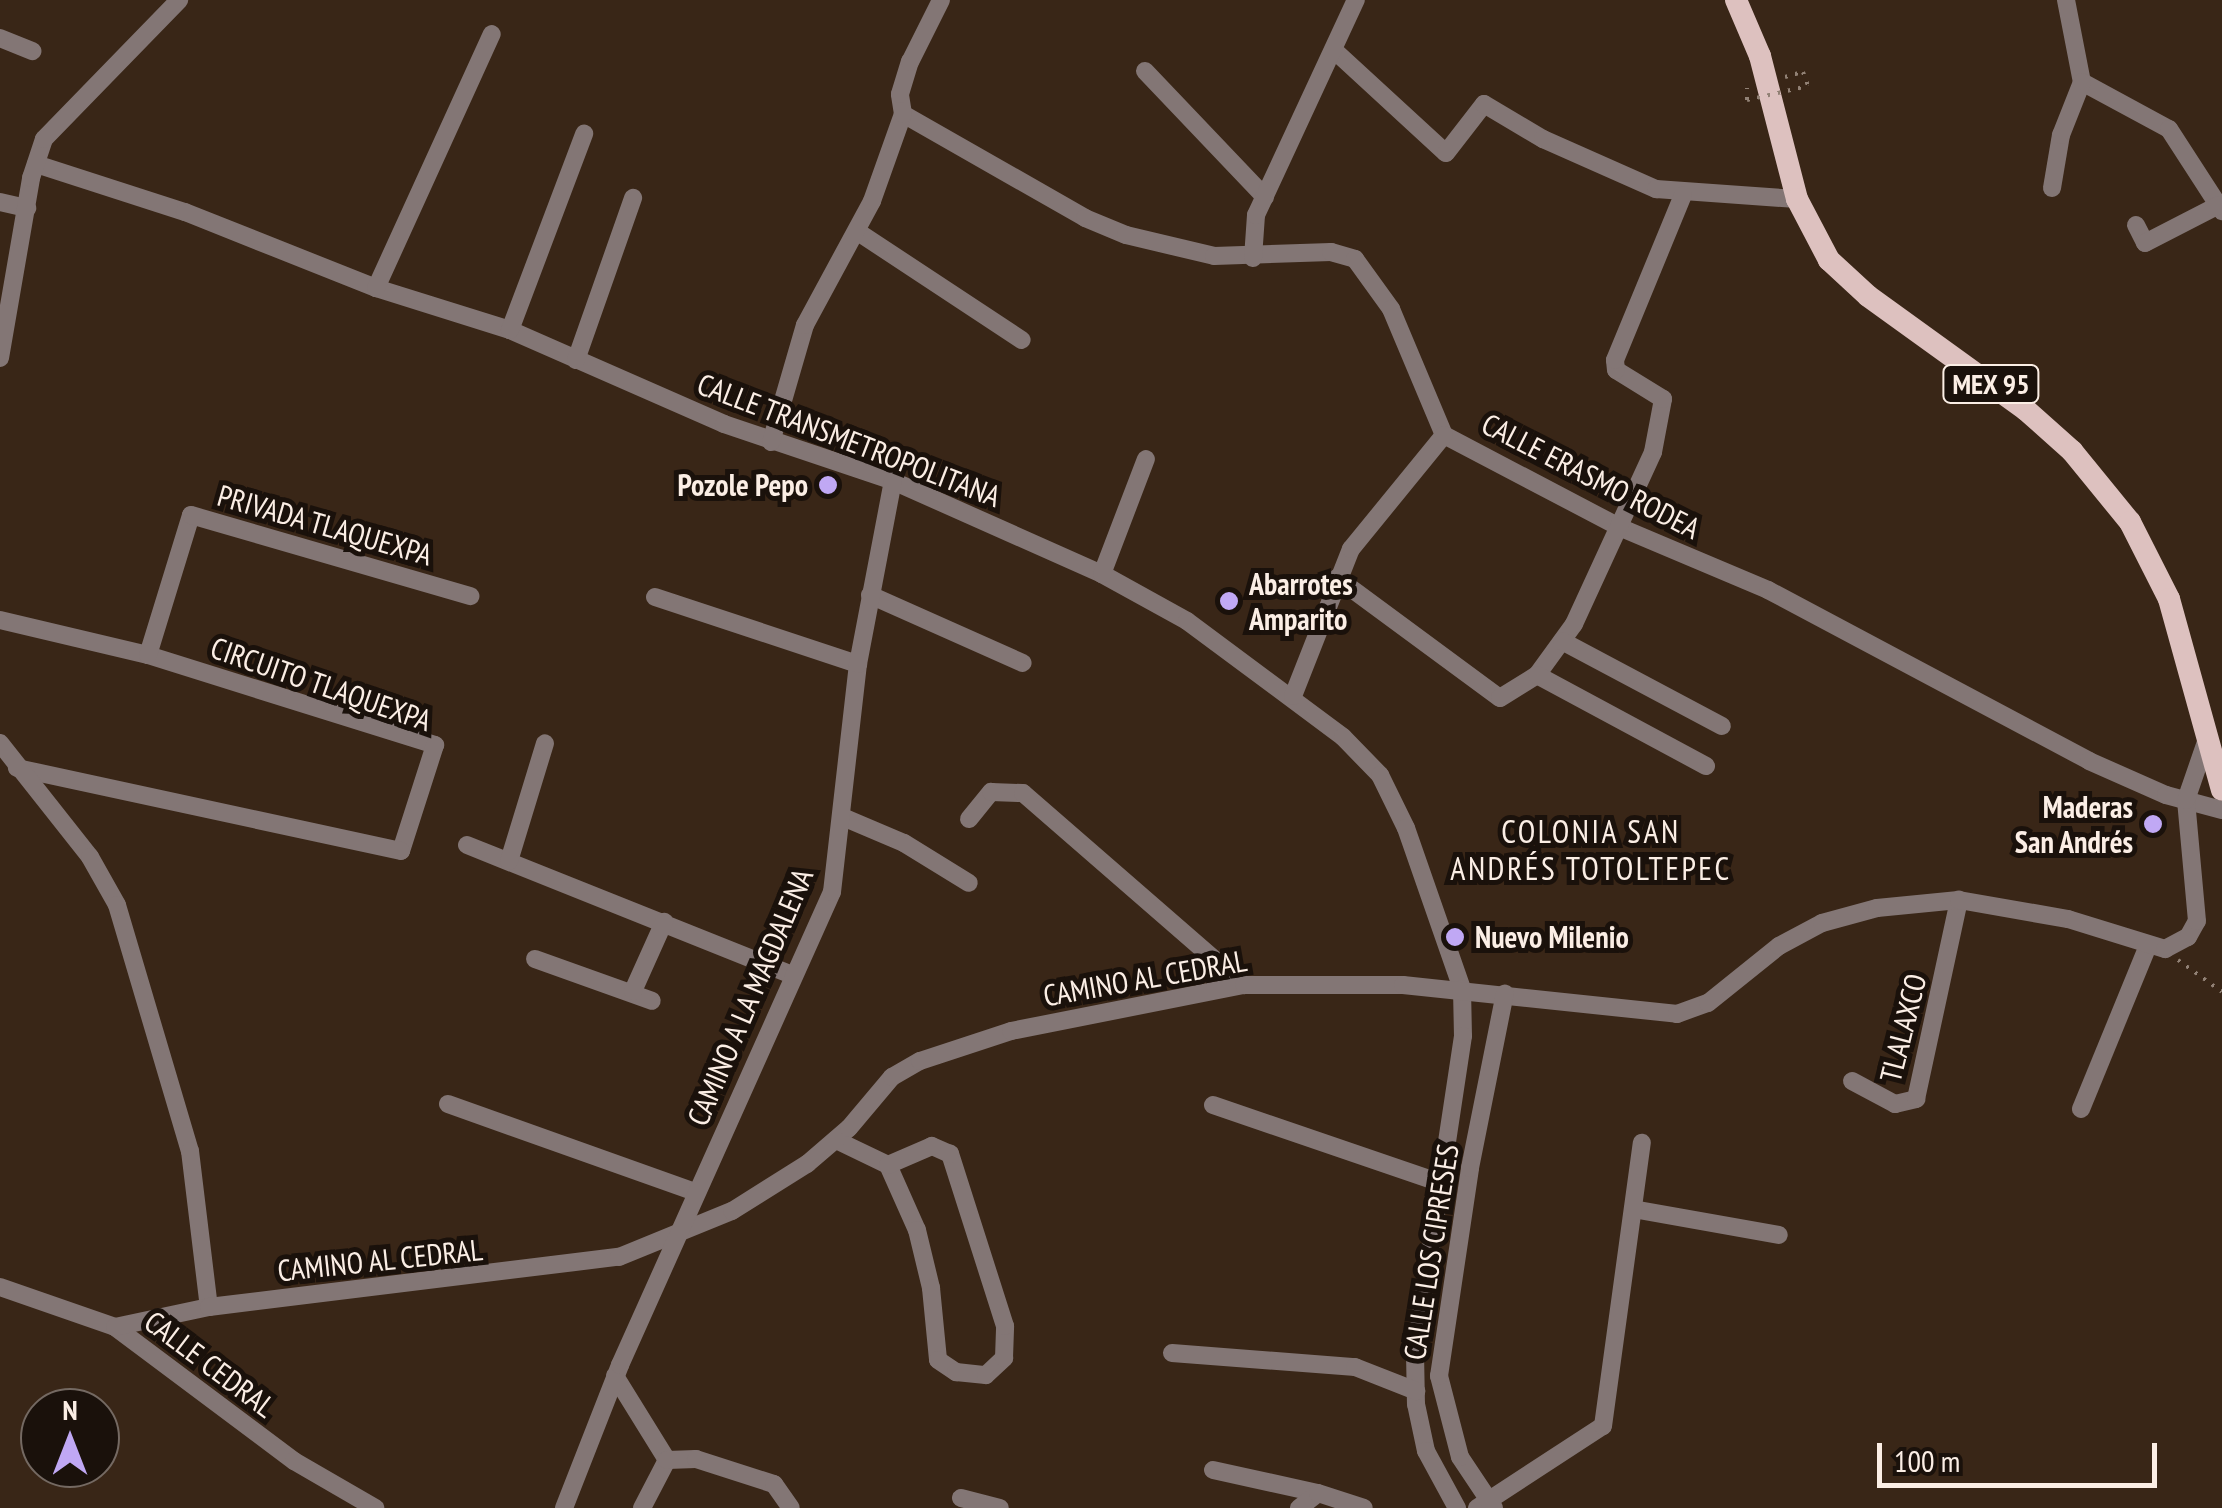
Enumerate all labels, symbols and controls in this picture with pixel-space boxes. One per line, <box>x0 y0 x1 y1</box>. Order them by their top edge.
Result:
road number: MEX 95 <box>1941 361 2041 407</box>
street label: CALLE TRANSMETROPOLITANA <box>692 365 1006 515</box>
street label: CALLE ERASMO RODEA <box>1476 406 1706 546</box>
place label: Pozole Pepo <box>677 467 808 503</box>
marker: Pozole Pepo <box>817 474 839 496</box>
street label: PRIVADA TLAQUEXPA <box>213 477 437 573</box>
place label: Abarrotes Amparito <box>1249 566 1353 636</box>
marker: Abarrotes Amparito <box>1218 590 1240 612</box>
street label: CIRCUITO TLAQUEXPA <box>206 629 436 739</box>
place label: Maderas San Andrés <box>2014 789 2133 860</box>
district label: COLONIA SAN ANDRÉS TOTOLTEPEC <box>1450 813 1732 888</box>
marker: Maderas San Andrés <box>2142 813 2164 835</box>
street label: CAMINO A LA MAGDALENA <box>679 862 821 1132</box>
place label: Nuevo Milenio <box>1475 919 1629 955</box>
marker: Nuevo Milenio <box>1444 926 1466 948</box>
street label: CAMINO AL CEDRAL <box>1039 942 1251 1014</box>
street label: TLALAXCO <box>1872 970 1934 1086</box>
street label: CALLE LOS CIPRESES <box>1396 1142 1466 1362</box>
street label: CAMINO AL CEDRAL <box>275 1231 485 1289</box>
street label: CALLE CEDRAL <box>138 1303 282 1425</box>
north arrow <box>20 1388 120 1488</box>
text: N <box>62 1391 78 1428</box>
scale bar <box>1882 1423 2162 1485</box>
text: 100 m <box>1894 1441 1960 1480</box>

